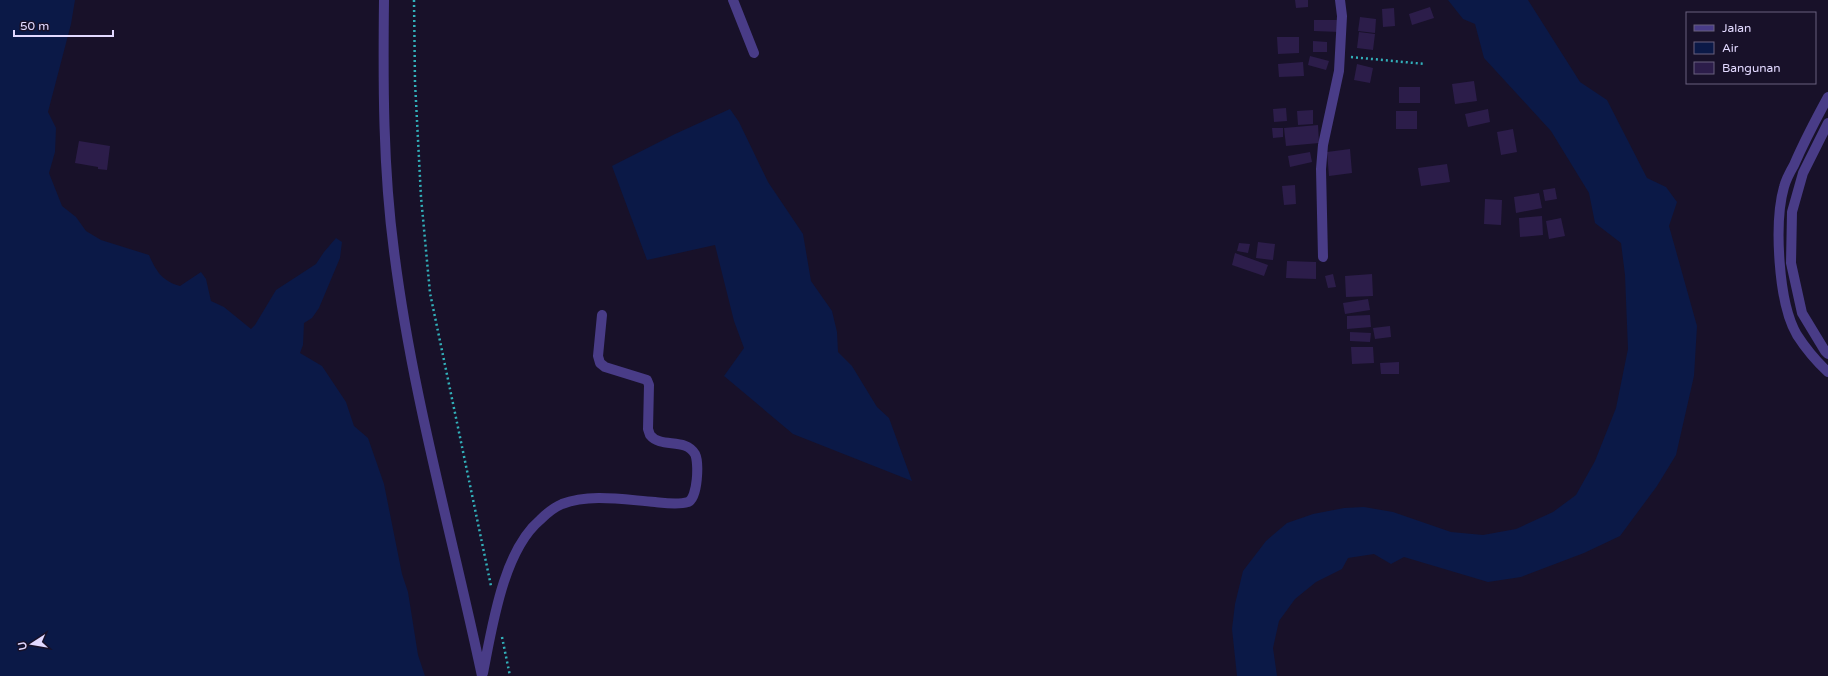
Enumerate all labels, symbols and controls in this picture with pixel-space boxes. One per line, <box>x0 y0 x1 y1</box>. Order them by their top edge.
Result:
scale bar <box>14 12 113 38</box>
legend <box>1686 12 1816 84</box>
text: 50 m <box>20 19 49 33</box>
text: Jalan <box>1722 21 1751 35</box>
text: Air <box>1722 41 1739 55</box>
text: Bangunan <box>1722 61 1781 75</box>
north arrow <box>12 624 52 664</box>
text: U <box>15 641 30 651</box>

